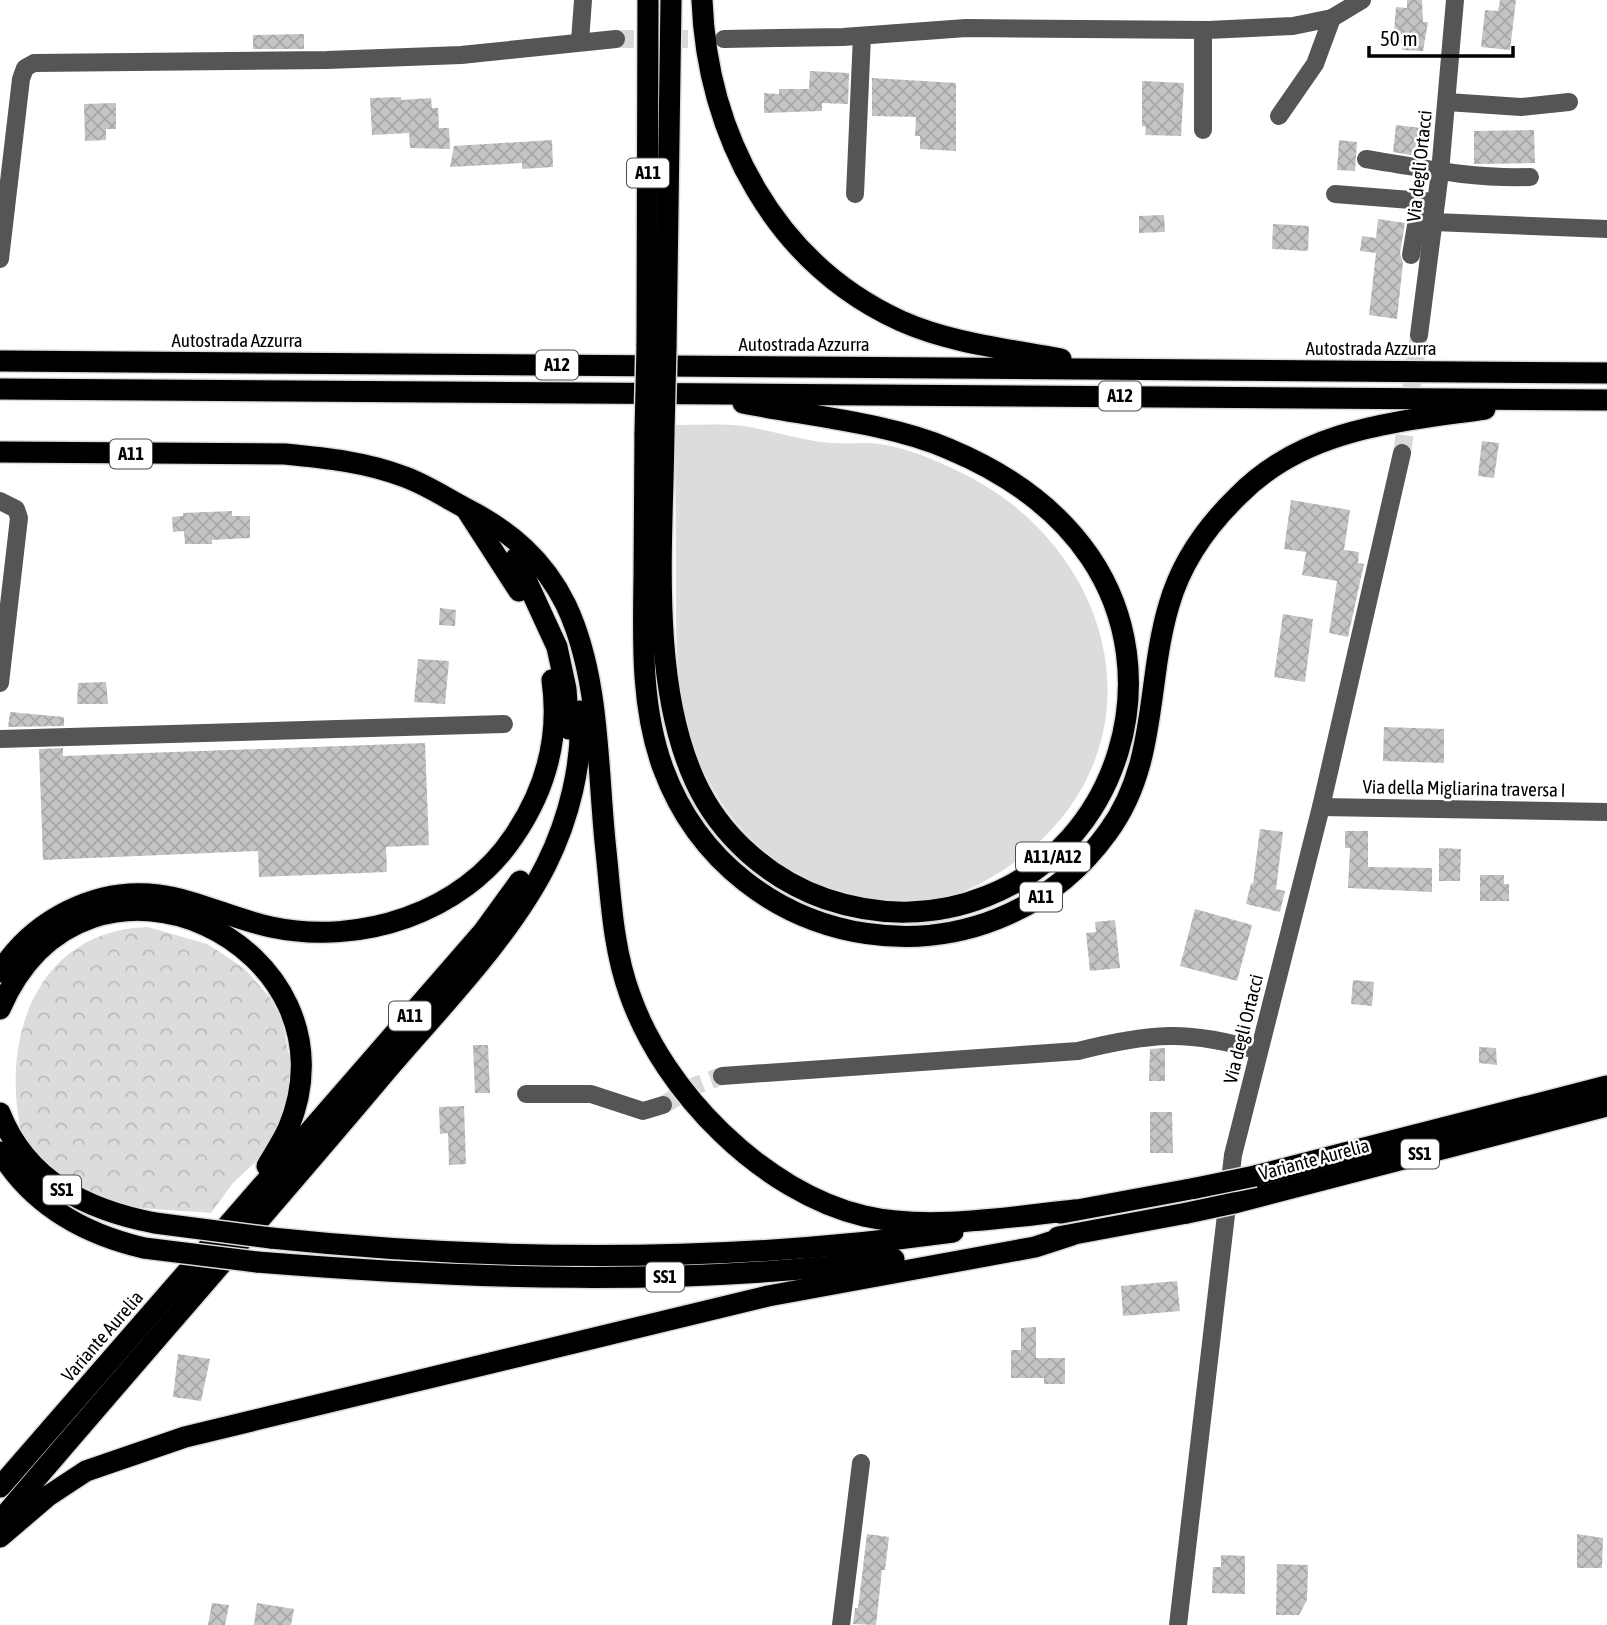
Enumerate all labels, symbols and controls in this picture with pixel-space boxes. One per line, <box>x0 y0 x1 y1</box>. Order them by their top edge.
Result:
scale bar <box>1369 14 1512 58</box>
text: 50 m <box>1380 26 1418 50</box>
street label: Via degli Ortacci <box>1402 109 1436 223</box>
road number: A11 <box>627 158 669 188</box>
street label: Autostrada Azzurra <box>171 329 303 351</box>
street label: Autostrada Azzurra <box>738 333 870 355</box>
street label: Autostrada Azzurra <box>1305 337 1437 359</box>
road number: A12 <box>536 351 578 380</box>
road number: A12 <box>1099 382 1141 410</box>
road number: A11 <box>110 440 152 468</box>
street label: Via della Migliarina traversa I <box>1362 775 1566 801</box>
road number: A11/A12 <box>1016 842 1090 872</box>
road number: A11 <box>1020 882 1062 912</box>
street label: Via degli Ortacci <box>1219 972 1267 1086</box>
road number: A11 <box>389 1001 431 1030</box>
street label: Variante Aurelia <box>1257 1134 1371 1184</box>
road number: SS1 <box>1401 1140 1439 1168</box>
road number: SS1 <box>43 1176 81 1204</box>
road number: SS1 <box>646 1262 684 1292</box>
street label: Variante Aurelia <box>57 1286 147 1386</box>

